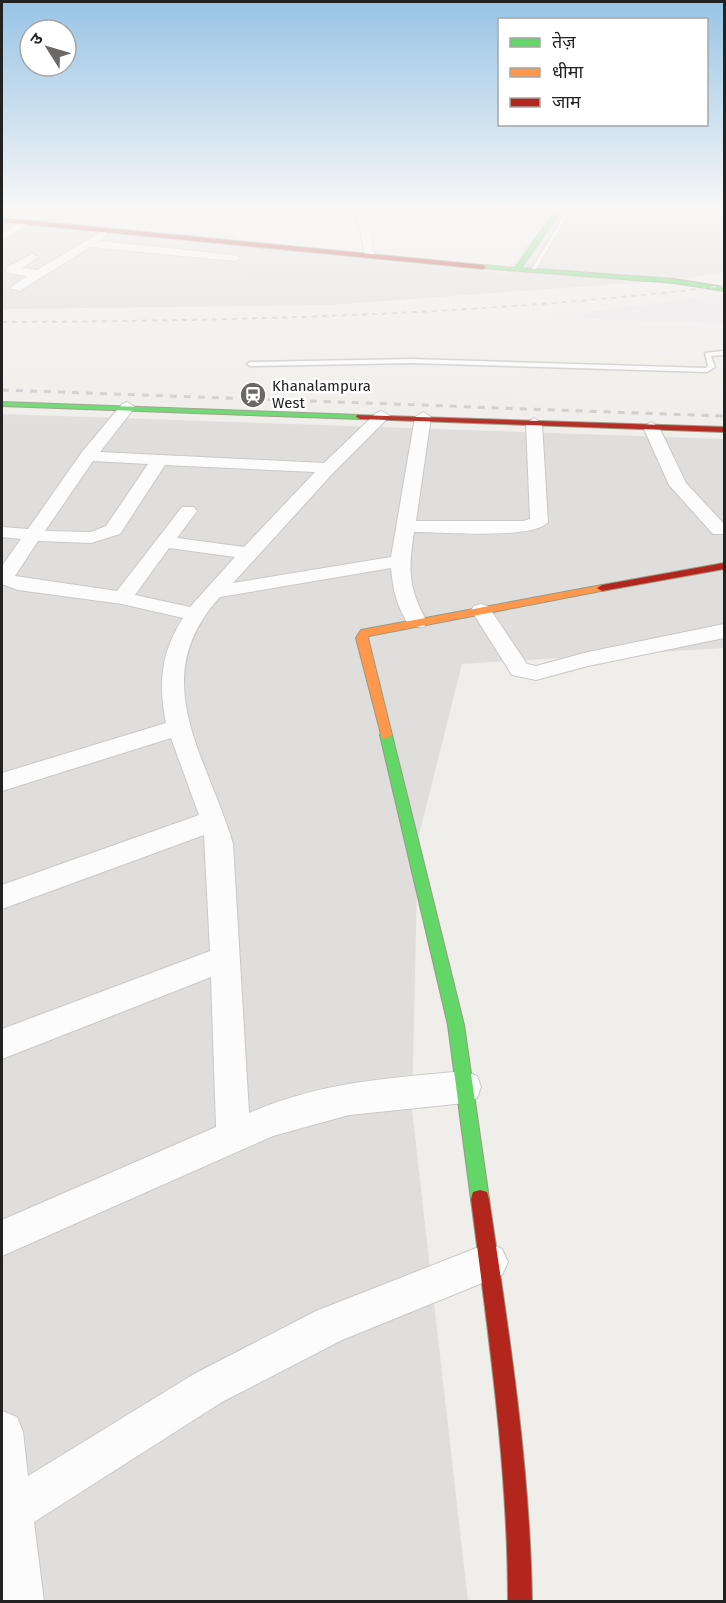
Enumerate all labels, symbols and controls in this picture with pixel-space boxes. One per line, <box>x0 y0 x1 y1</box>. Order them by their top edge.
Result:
north arrow <box>18 18 78 78</box>
legend <box>498 18 708 126</box>
text: उ <box>26 29 47 49</box>
text: तेज़ <box>552 31 576 53</box>
text: धीमा <box>552 61 583 83</box>
text: जाम <box>552 91 582 113</box>
place label: Khanalampura West <box>272 377 371 412</box>
station icon: Khanalampura West <box>238 380 268 410</box>

